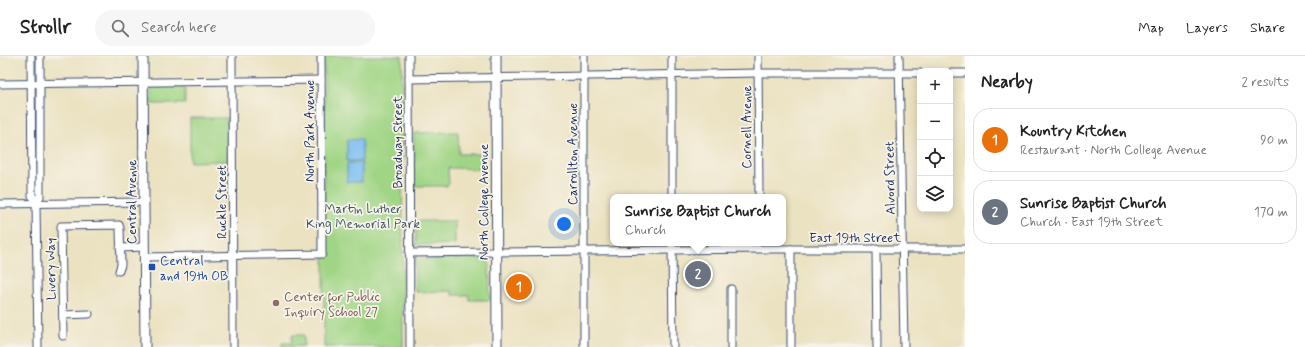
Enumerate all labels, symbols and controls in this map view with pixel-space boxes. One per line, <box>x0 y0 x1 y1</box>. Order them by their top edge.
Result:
search box <box>95 10 375 46</box>
text: Strollr <box>20 15 71 40</box>
icon: search <box>109 17 131 39</box>
text: Search here <box>141 18 217 38</box>
text: Map <box>1138 19 1164 37</box>
text: Layers <box>1186 19 1228 37</box>
text: Share <box>1250 19 1285 37</box>
map controls <box>917 68 953 212</box>
button: + <box>917 68 953 104</box>
text: Nearby <box>981 71 1033 93</box>
text: 2 results <box>1242 74 1289 91</box>
street label: North Park Avenue <box>302 80 319 182</box>
street label: Cornell Avenue <box>739 85 756 169</box>
street label: Broadway Street <box>390 95 407 188</box>
street label: Carrollton Avenue <box>565 103 582 205</box>
button: − <box>917 104 953 140</box>
text: Kountry Kitchen <box>1020 122 1127 142</box>
text: 1 <box>992 132 998 149</box>
text: 90 m <box>1260 132 1288 149</box>
button: locate <box>917 140 953 176</box>
street label: Alvord Street <box>881 141 900 215</box>
text: Restaurant · North College Avenue <box>1020 142 1207 159</box>
street label: North College Avenue <box>476 144 493 260</box>
street label: Central Avenue <box>124 160 141 244</box>
street label: Ruckle Street <box>214 165 231 239</box>
button: layers <box>917 176 953 212</box>
popup <box>610 194 786 246</box>
text: Sunrise Baptist Church <box>1020 194 1166 214</box>
park label: Martin Luther King Memorial Park <box>306 201 421 234</box>
text: Sunrise Baptist Church <box>625 202 771 222</box>
text: 2 <box>992 204 998 221</box>
text: 170 m <box>1254 204 1288 221</box>
your location <box>554 214 574 234</box>
text: Church · East 19th Street <box>1020 214 1163 231</box>
text: Church <box>625 222 666 239</box>
street label: East 19th Street <box>809 230 901 247</box>
street label: Livery Way <box>42 238 61 300</box>
place label: Central and 19th OB <box>160 253 228 285</box>
pin: 2 <box>685 259 711 289</box>
marker: Central and 19th OB <box>147 262 157 272</box>
pin: 1 <box>506 272 532 302</box>
place label: Center for Public Inquiry School 27 <box>284 289 380 321</box>
marker: Center for Public Inquiry School 27 <box>271 298 281 308</box>

